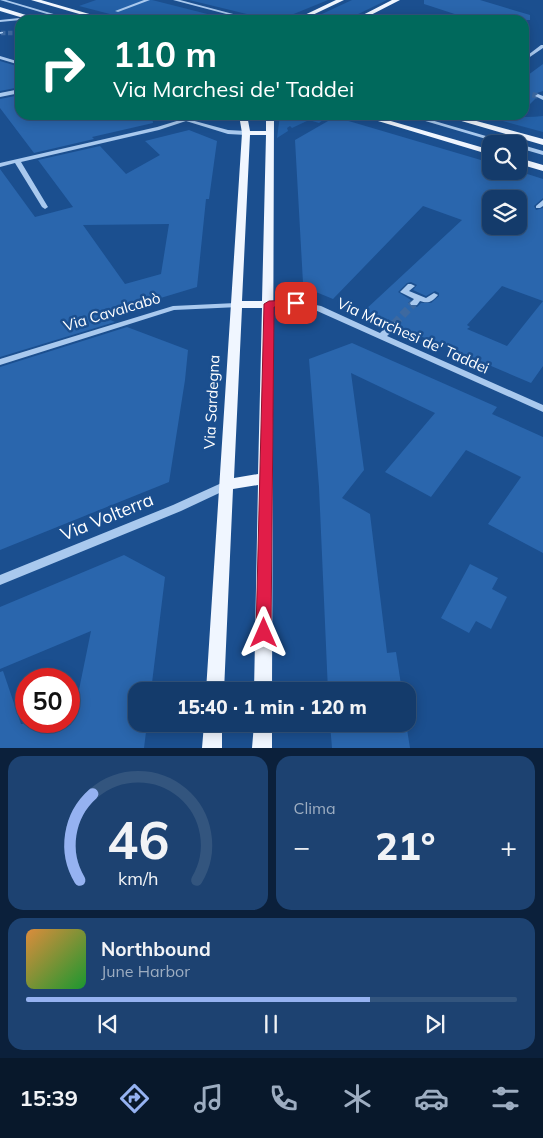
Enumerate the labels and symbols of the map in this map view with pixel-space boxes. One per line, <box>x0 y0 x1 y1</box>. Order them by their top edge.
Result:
pin <box>275 282 317 324</box>
street label: Via Cavalcabò <box>61 288 163 335</box>
street label: Via Marchesi de' Taddei <box>334 293 492 378</box>
street label: Via Sardegna <box>200 354 223 450</box>
street label: Via Volterra <box>57 487 157 546</box>
position arrow <box>237 606 289 658</box>
speed limit sign: 50 <box>15 668 80 733</box>

